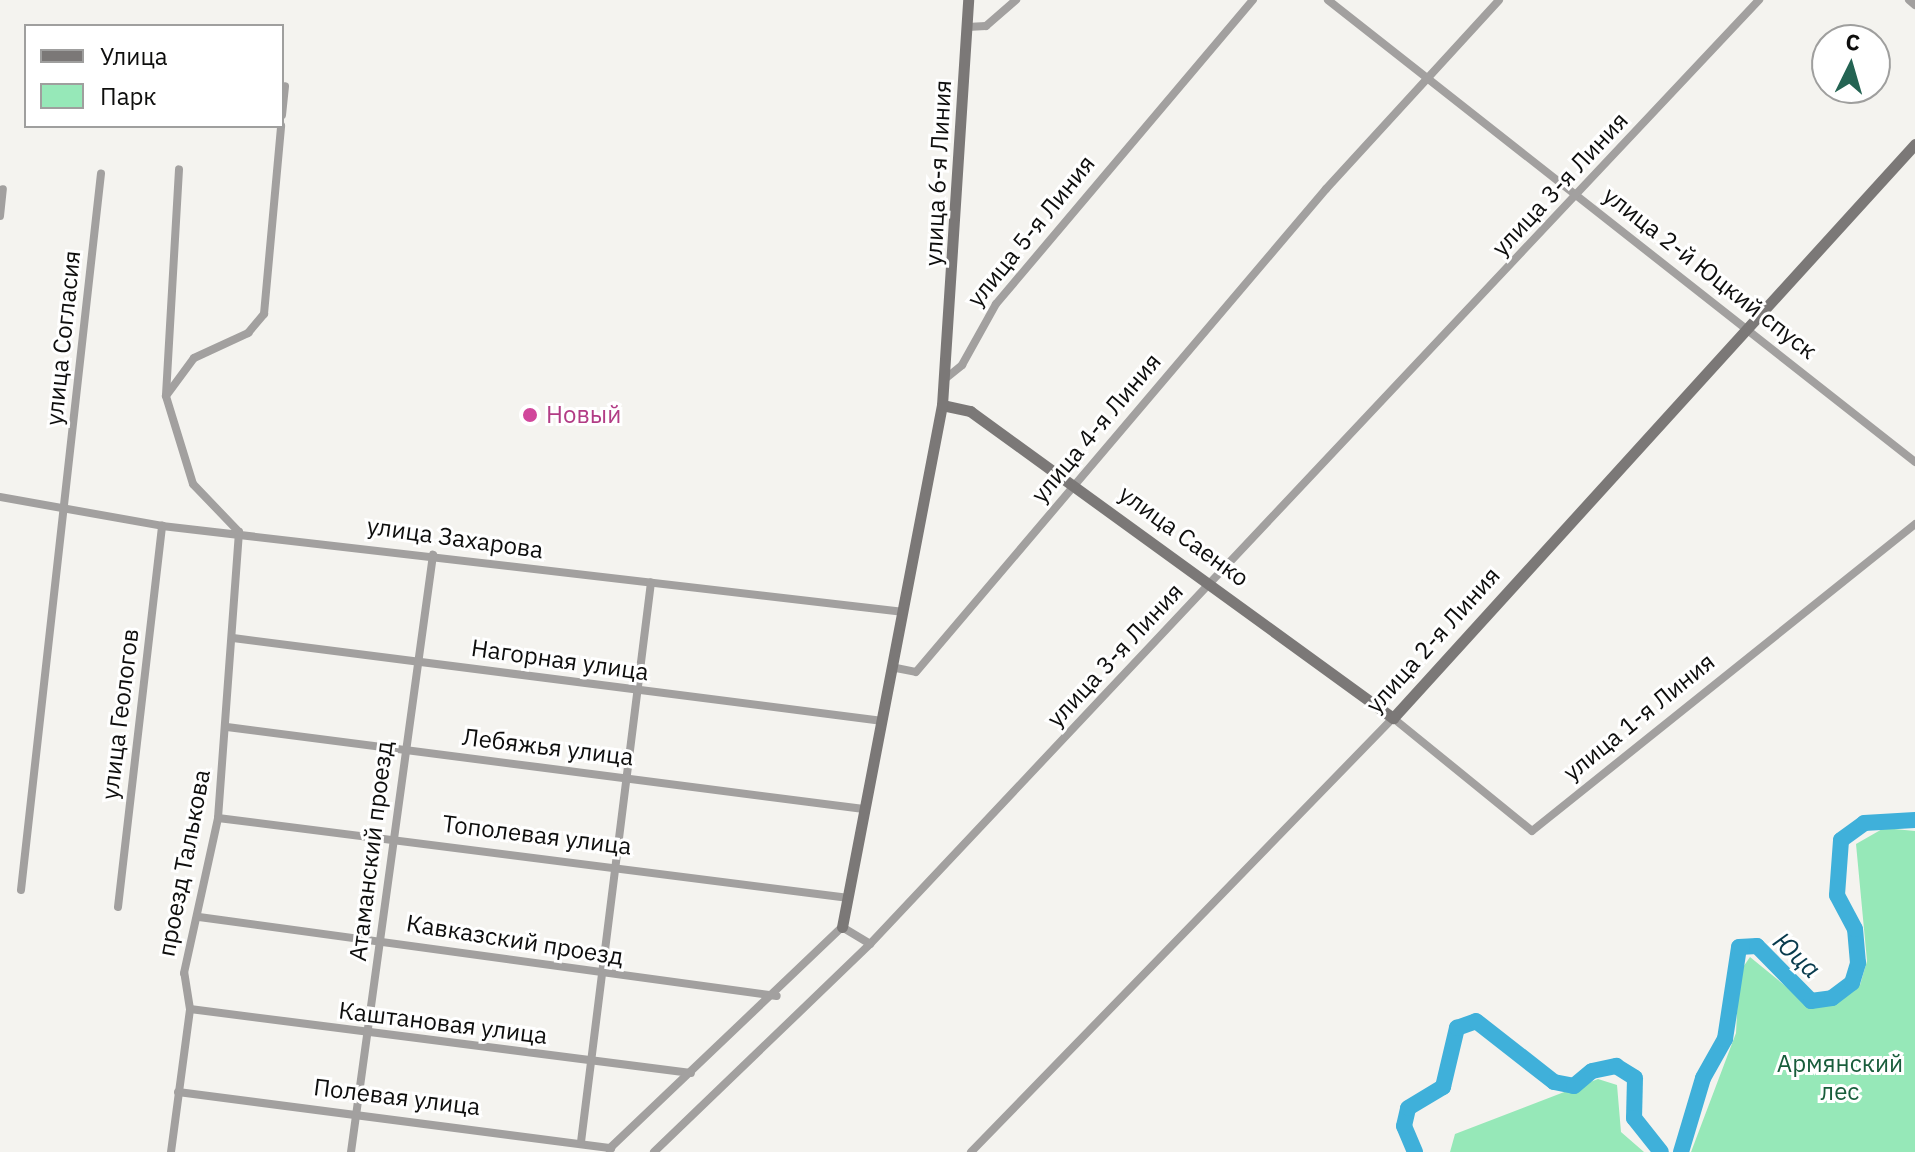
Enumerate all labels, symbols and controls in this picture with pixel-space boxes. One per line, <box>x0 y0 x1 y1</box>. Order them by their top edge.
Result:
legend <box>24 24 284 128</box>
north arrow <box>1811 24 1891 104</box>
text: С <box>1845 27 1861 57</box>
text: Улица <box>100 40 168 72</box>
street label: улица 6-я Линия <box>919 79 957 267</box>
text: Парк <box>100 80 157 112</box>
street label: улица 3-я Линия <box>1486 106 1634 262</box>
street label: улица 5-я Линия <box>961 150 1101 312</box>
street label: улица 2-й Юцкий спуск <box>1597 181 1823 365</box>
street label: улица Согласия <box>40 249 86 427</box>
street label: улица 4-я Линия <box>1025 347 1167 509</box>
place label: Новый <box>546 401 621 429</box>
marker: Новый <box>521 406 539 424</box>
street label: улица Саенко <box>1113 479 1255 593</box>
street label: улица Захарова <box>365 511 545 565</box>
street label: улица 2-я Линия <box>1360 561 1506 719</box>
street label: улица 3-я Линия <box>1041 577 1189 733</box>
street label: улица Геологов <box>95 627 145 801</box>
street label: Нагорная улица <box>469 633 651 687</box>
street label: улица 1-я Линия <box>1558 647 1720 787</box>
street label: Лебяжья улица <box>461 722 635 772</box>
street label: Атаманский проезд <box>343 739 399 963</box>
street label: проезд Талькова <box>152 767 216 959</box>
street label: Тополевая улица <box>441 809 633 861</box>
street label: Кавказский проезд <box>404 909 626 971</box>
water label: Юца <box>1767 925 1827 985</box>
street label: Каштановая улица <box>337 996 549 1050</box>
park label: Армянский лес <box>1777 1050 1903 1106</box>
street label: Полевая улица <box>312 1072 482 1122</box>

